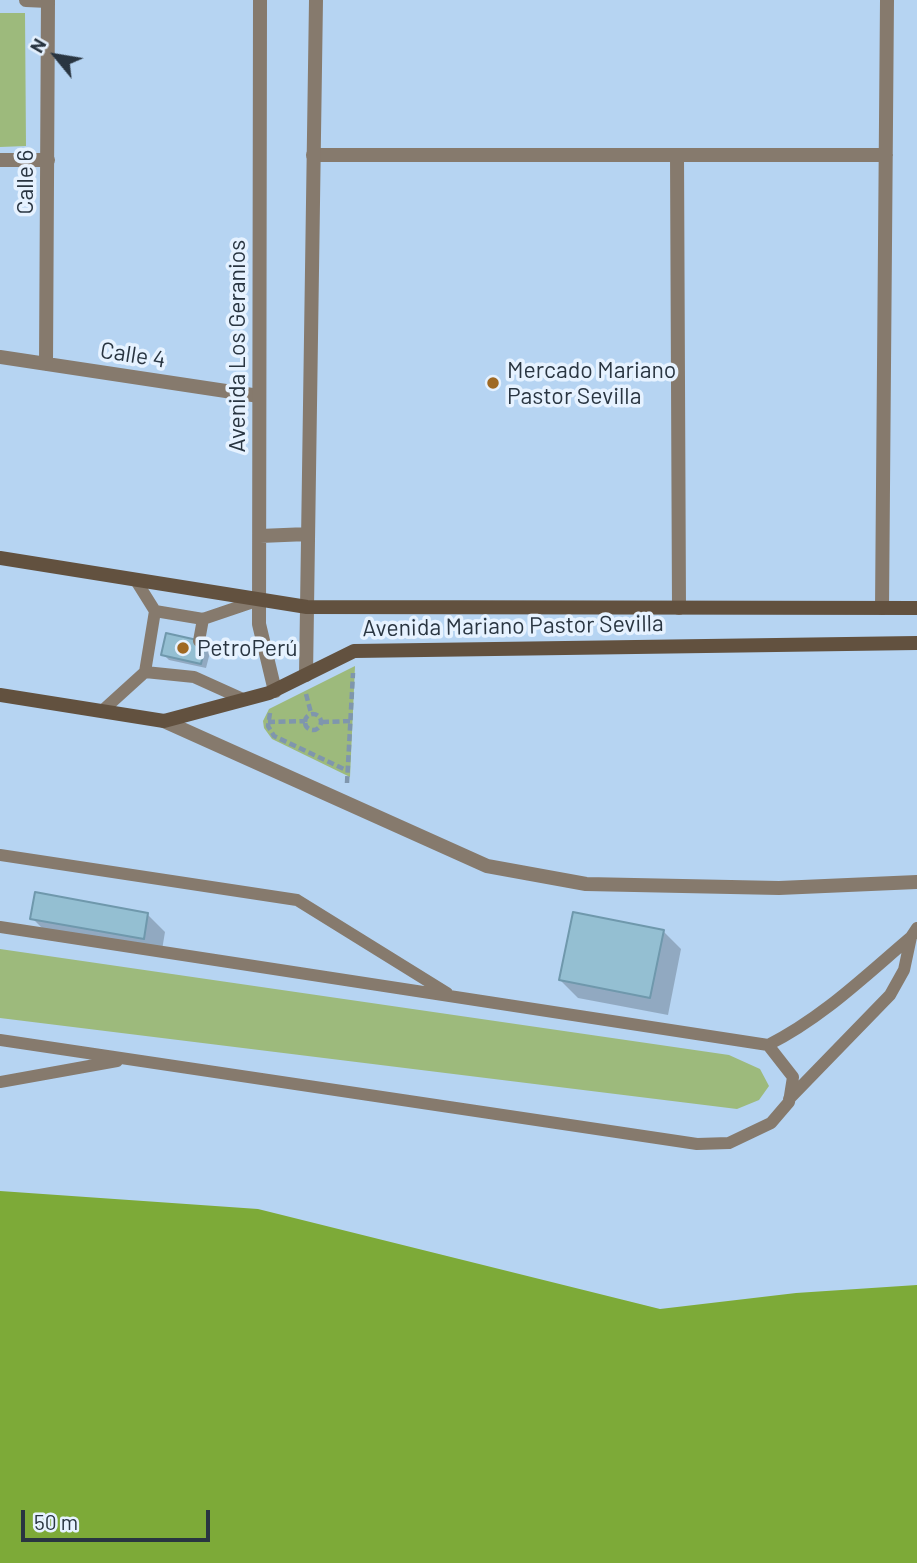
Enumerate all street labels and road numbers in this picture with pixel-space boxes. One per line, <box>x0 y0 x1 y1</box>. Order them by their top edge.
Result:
street label: Calle 6 <box>11 150 39 214</box>
street label: Avenida Los Geranios <box>223 240 251 452</box>
street label: Calle 4 <box>98 336 168 374</box>
street label: Avenida Mariano Pastor Sevilla <box>362 610 664 642</box>

